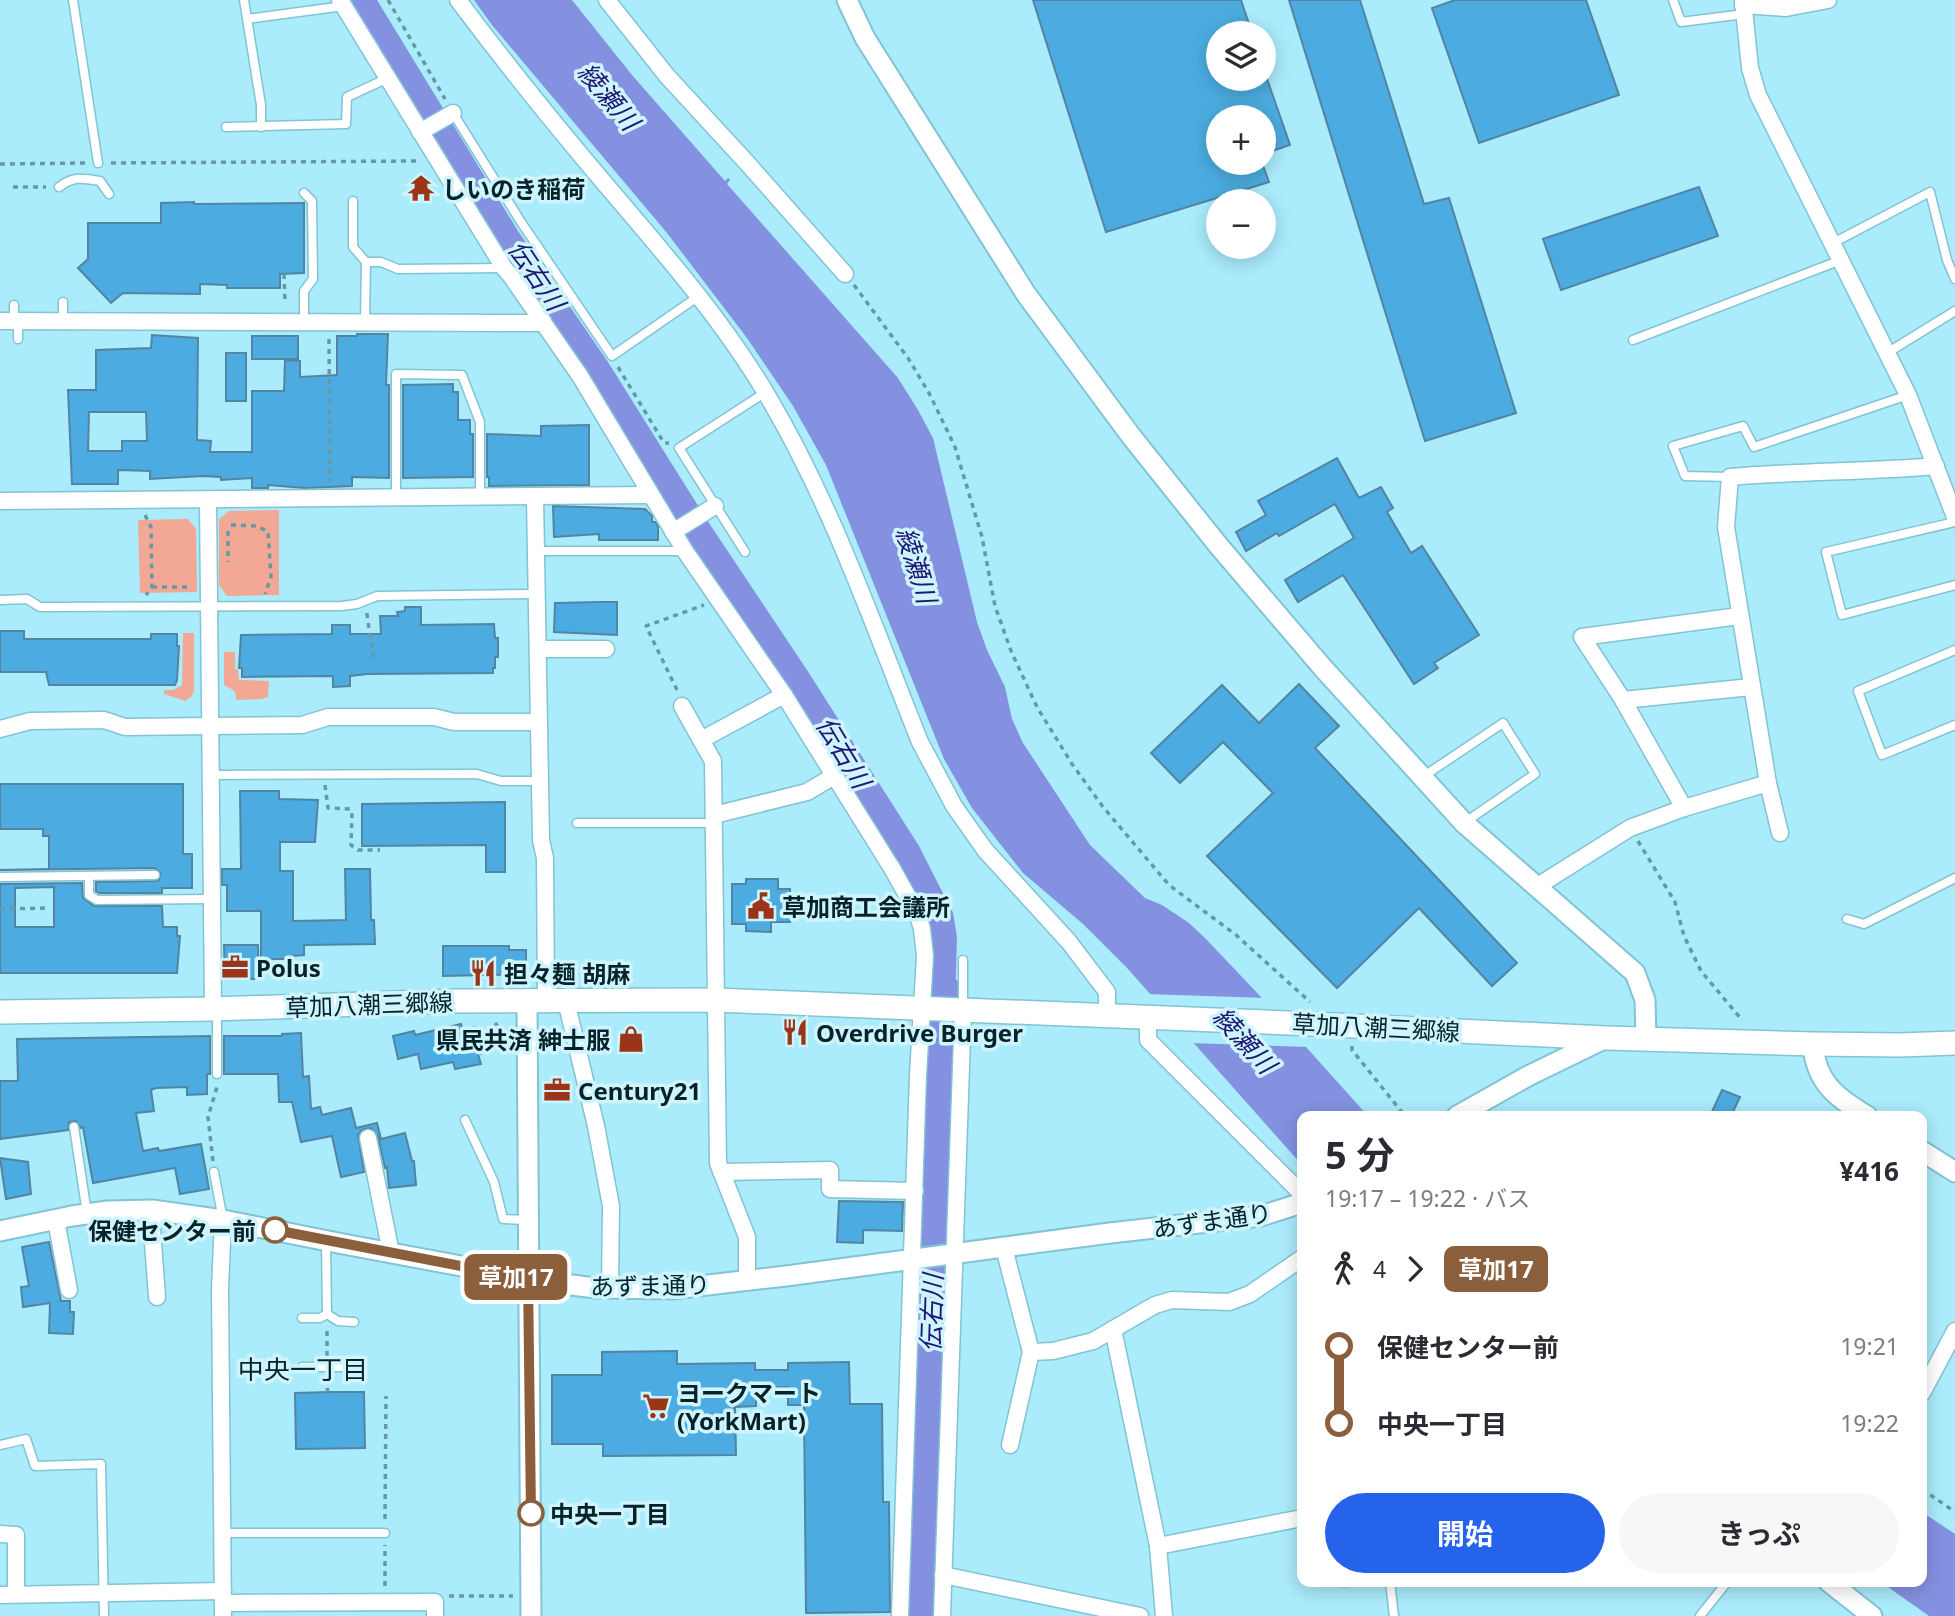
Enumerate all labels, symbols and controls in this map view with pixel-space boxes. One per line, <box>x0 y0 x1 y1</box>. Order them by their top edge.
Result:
map controls <box>1206 21 1276 259</box>
button: layers <box>1206 21 1276 91</box>
water label: 綾瀬川 <box>570 55 650 140</box>
button: + <box>1206 105 1276 175</box>
place label: しいのき稲荷 <box>442 172 585 205</box>
temple icon: しいのき稲荷 <box>406 173 436 203</box>
button: − <box>1206 189 1276 259</box>
water label: 伝右川 <box>500 233 575 320</box>
water label: 綾瀬川 <box>888 522 946 610</box>
water label: 伝右川 <box>808 709 881 797</box>
place label: 草加商工会議所 <box>782 890 950 923</box>
public building icon: 草加商工会議所 <box>746 891 776 921</box>
place label: Polus <box>256 951 321 984</box>
office icon: Polus <box>220 952 250 982</box>
place label: 担々麺 胡麻 <box>504 957 630 990</box>
restaurant icon: 担々麺 胡麻 <box>468 958 498 988</box>
street label: 草加八潮三郷線 <box>284 985 454 1023</box>
water label: 綾瀬川 <box>1206 999 1286 1083</box>
street label: 草加八潮三郷線 <box>1291 1006 1461 1048</box>
place label: Overdrive Burger <box>816 1016 1023 1049</box>
restaurant icon: Overdrive Burger <box>780 1017 810 1047</box>
place label: 県民共済 紳士服 <box>436 1023 611 1056</box>
shop icon: 県民共済 紳士服 <box>616 1024 646 1054</box>
place label: Century21 <box>578 1074 701 1107</box>
office icon: Century21 <box>542 1075 572 1105</box>
text: 5 分 <box>1325 1128 1395 1180</box>
text: ¥416 <box>1840 1153 1899 1189</box>
text: 19:17 – 19:22 · バス <box>1325 1182 1530 1214</box>
street label: あずま通り <box>1150 1195 1274 1245</box>
place label: 保健センター前 <box>88 1214 256 1247</box>
marker: 保健センター前 <box>262 1217 288 1243</box>
icon: walk <box>1325 1250 1363 1288</box>
icon: forward <box>1396 1250 1434 1288</box>
text: 草加17 <box>1458 1252 1534 1285</box>
text: 4 <box>1373 1253 1386 1285</box>
line badge: 草加17 <box>467 1254 565 1300</box>
text: 草加17 <box>478 1260 554 1293</box>
street label: あずま通り <box>590 1267 710 1303</box>
water label: 伝右川 <box>912 1270 950 1353</box>
text: 保健センター前 <box>1377 1329 1559 1365</box>
text: 19:21 <box>1840 1330 1899 1362</box>
district label: 中央一丁目 <box>238 1351 368 1387</box>
place label: ヨークマート (YorkMart) <box>677 1376 821 1437</box>
supermarket icon: ヨークマート (YorkMart) <box>641 1391 671 1421</box>
text: 中央一丁目 <box>1377 1406 1507 1442</box>
text: 19:22 <box>1840 1407 1899 1439</box>
button: 開始 <box>1325 1493 1605 1573</box>
button: きっぷ <box>1619 1493 1899 1573</box>
place label: 中央一丁目 <box>550 1497 670 1530</box>
marker: 中央一丁目 <box>518 1500 544 1526</box>

